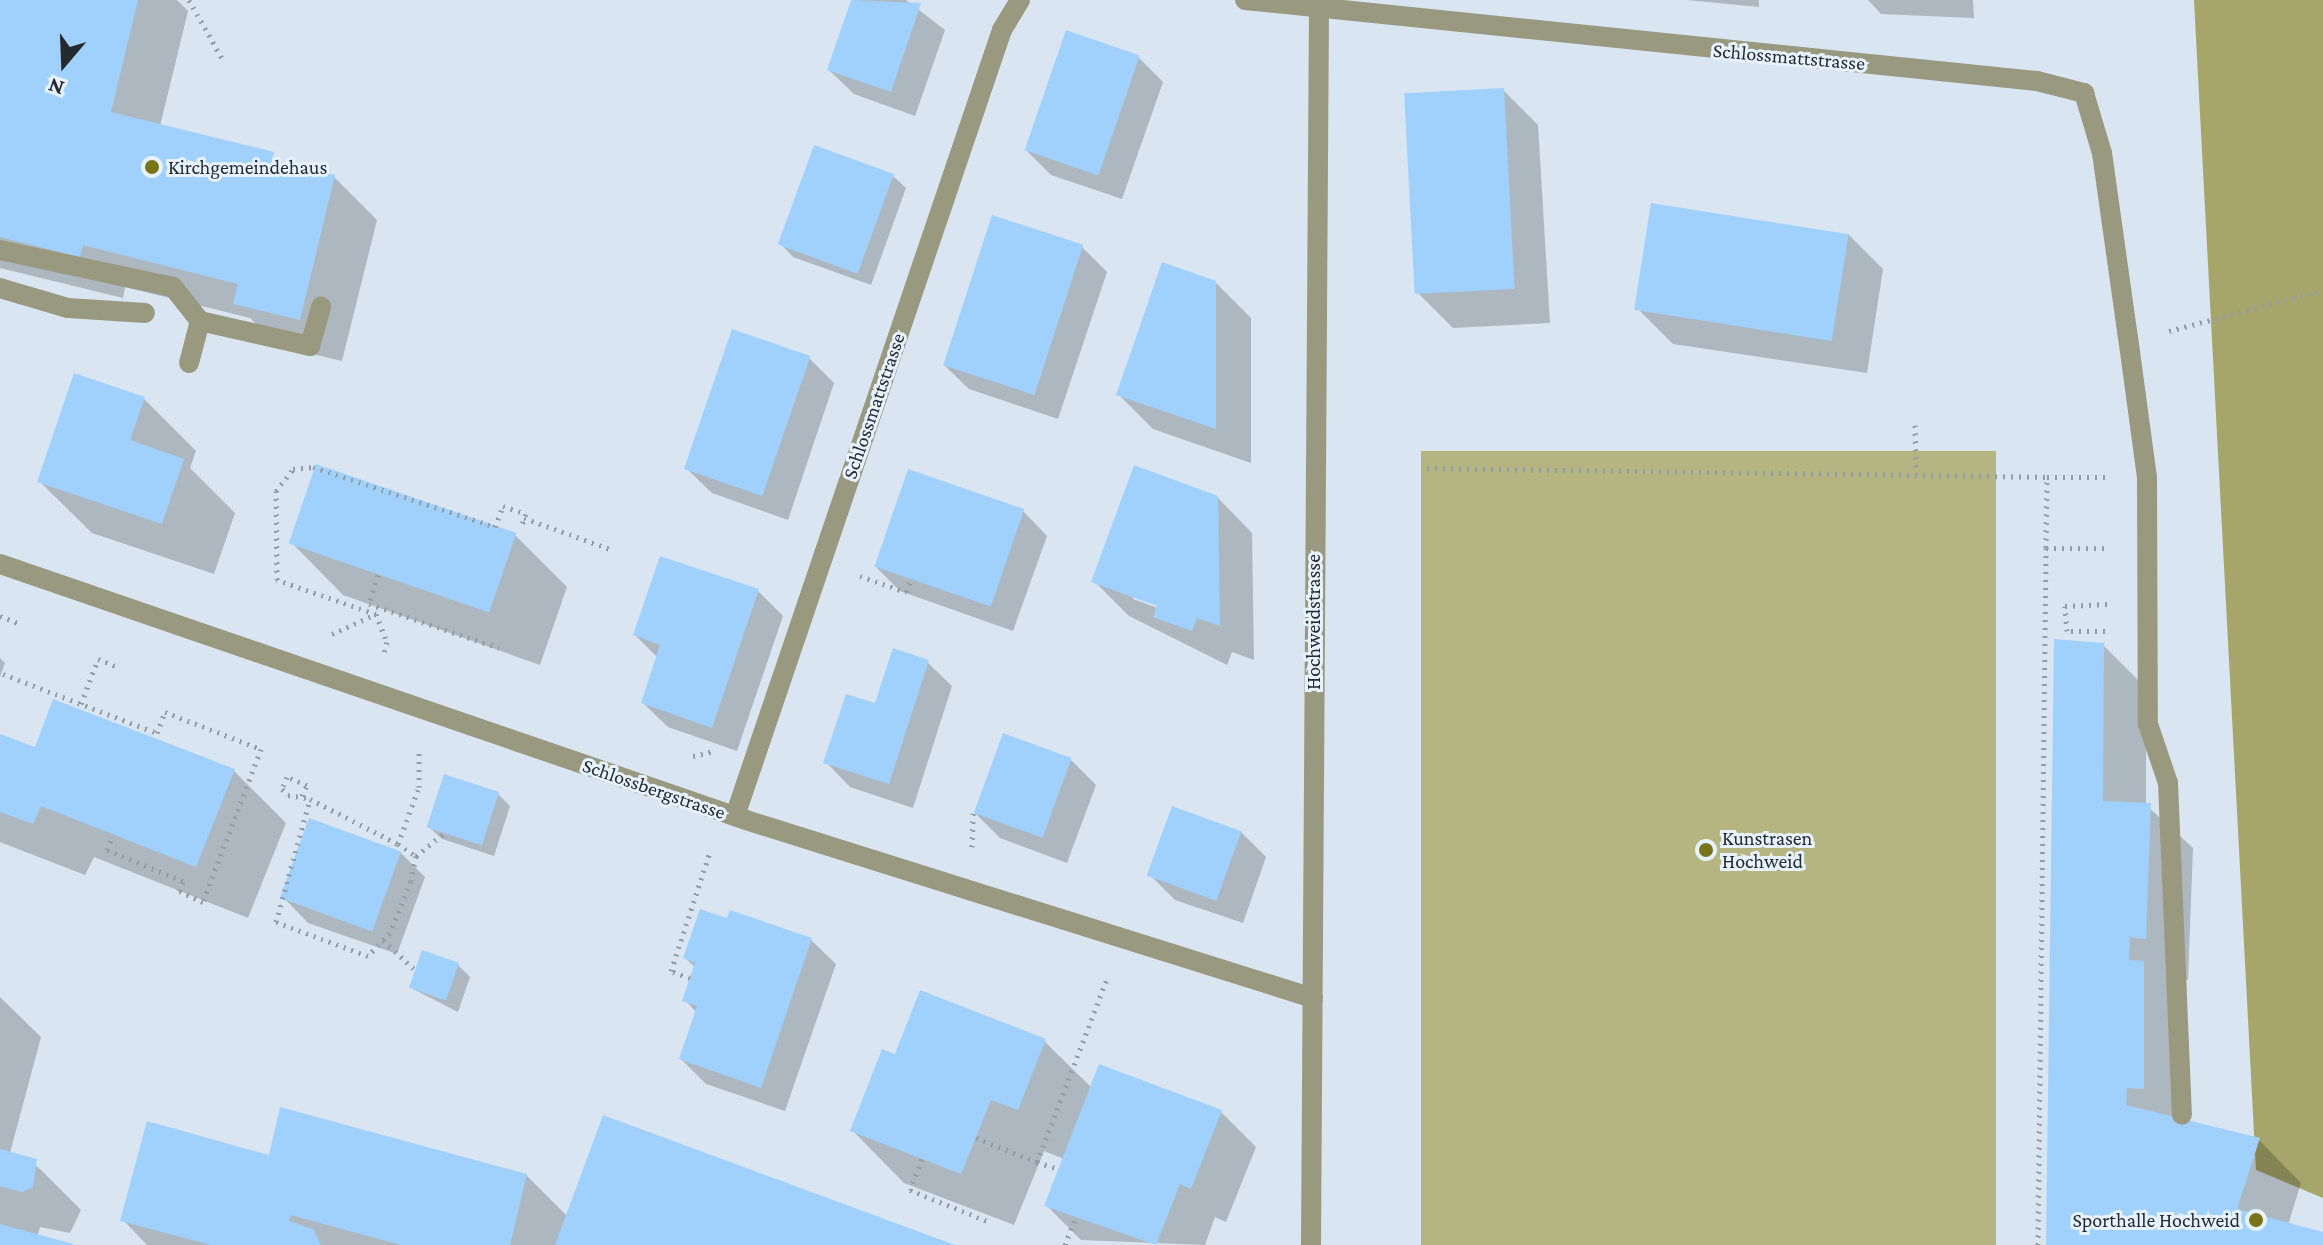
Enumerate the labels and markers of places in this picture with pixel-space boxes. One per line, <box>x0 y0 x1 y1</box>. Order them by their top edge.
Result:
place label: Kirchgemeindehaus <box>168 155 327 179</box>
marker: Kirchgemeindehaus <box>143 158 161 176</box>
place label: Kunstrasen Hochweid <box>1722 826 1812 873</box>
marker: Kunstrasen Hochweid <box>1697 841 1715 859</box>
place label: Sporthalle Hochweid <box>2072 1208 2240 1232</box>
marker: Sporthalle Hochweid <box>2247 1211 2265 1229</box>

